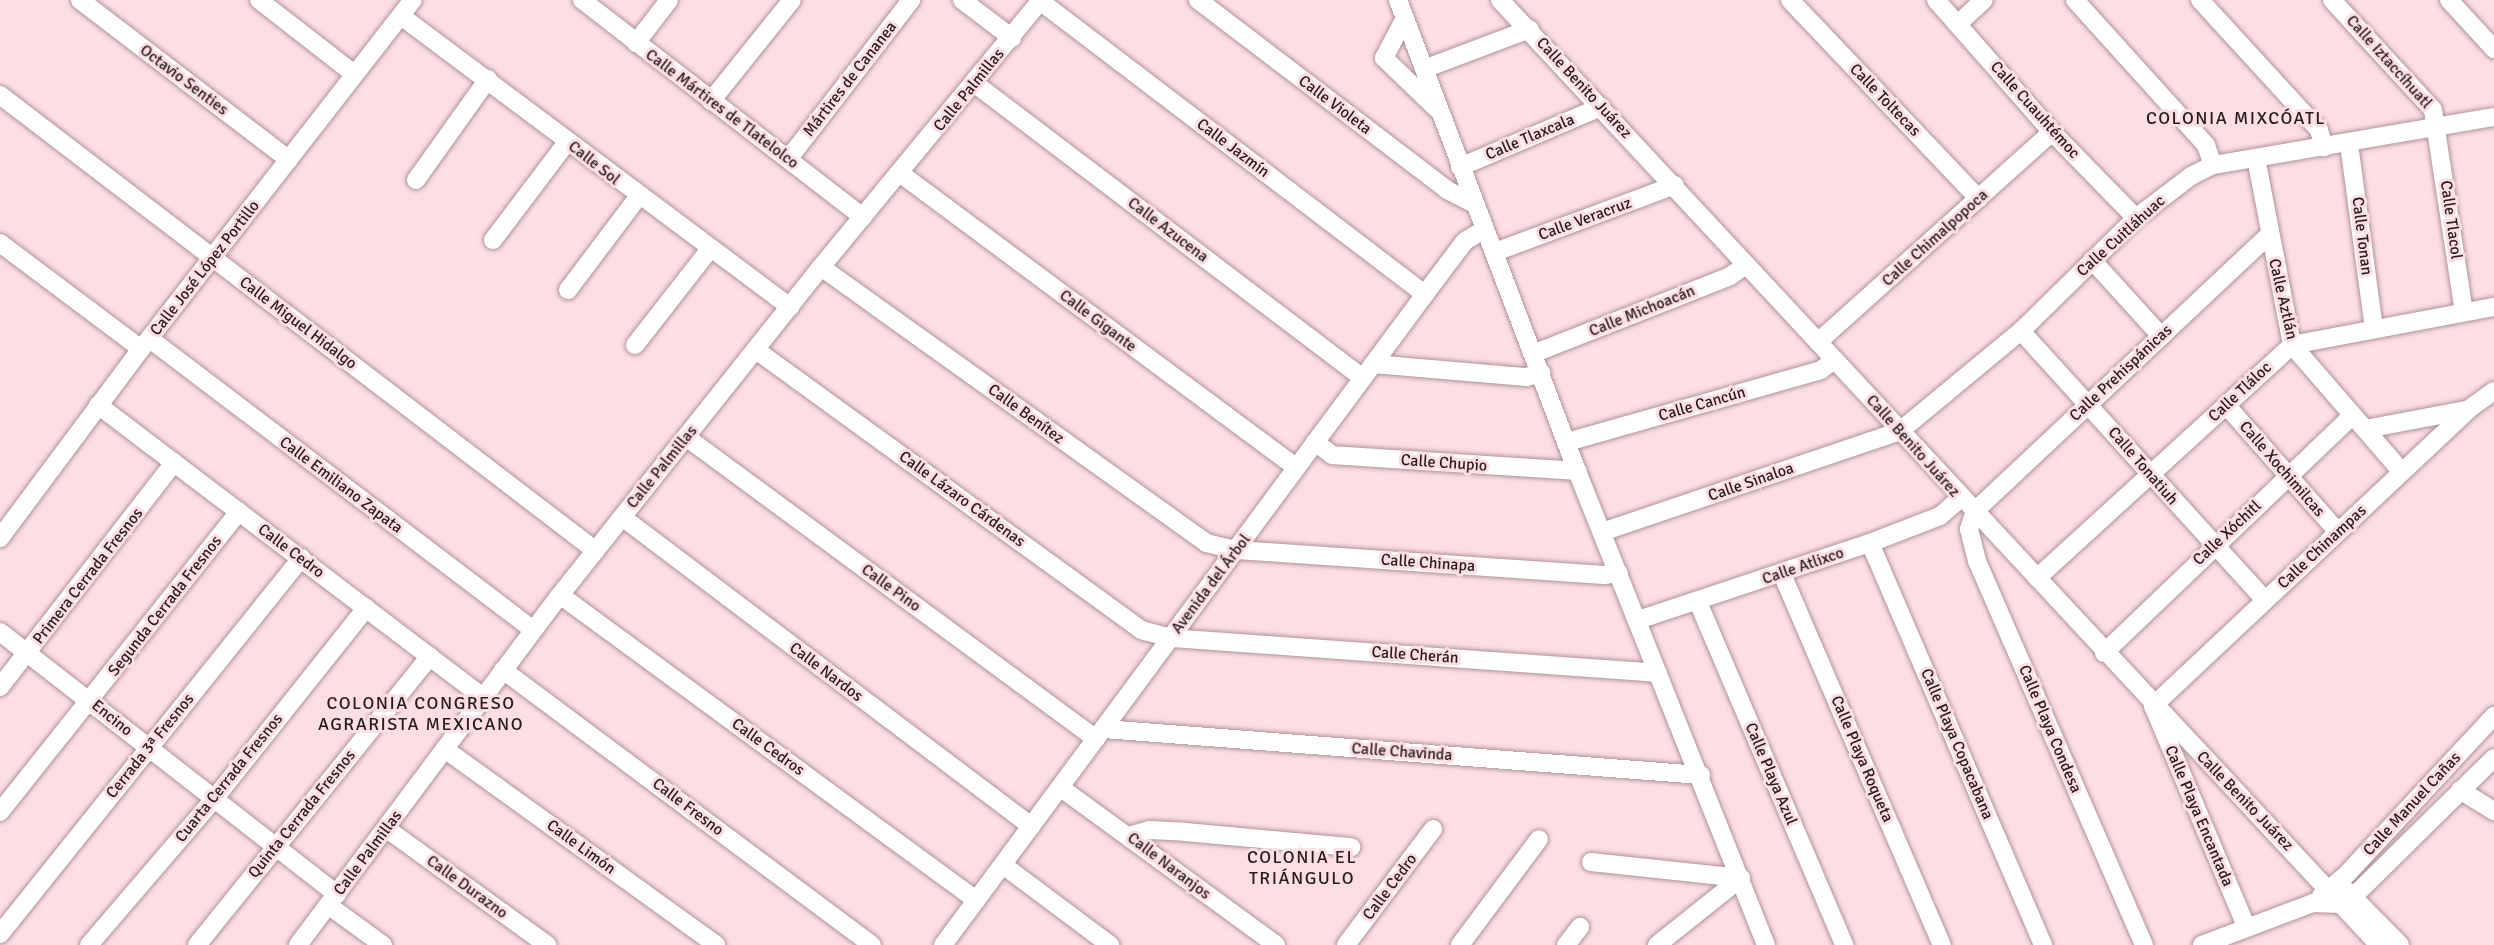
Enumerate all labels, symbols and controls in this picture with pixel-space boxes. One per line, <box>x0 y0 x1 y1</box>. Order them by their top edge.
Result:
street label: Calle Iztaccíhuatl <box>2342 11 2436 113</box>
street label: Mártires de Cananea <box>799 18 901 140</box>
street label: Calle Benito Juárez <box>1532 34 1636 142</box>
street label: Octavio Senties <box>136 41 232 119</box>
street label: Calle Mártires de Tlatelolco <box>642 45 802 173</box>
street label: Calle Palmillas <box>930 45 1008 135</box>
street label: Calle Cuauhtémoc <box>1986 57 2084 163</box>
street label: Calle Toltecas <box>1846 60 1924 140</box>
street label: Calle Violeta <box>1295 71 1375 139</box>
district label: COLONIA MIXCÓATL <box>2146 107 2326 129</box>
street label: Calle Tlaxcala <box>1483 110 1577 164</box>
street label: Calle Jazmín <box>1193 114 1273 182</box>
street label: Calle Sol <box>564 137 624 189</box>
street label: Calle Tlacol <box>2436 179 2466 261</box>
street label: Calle Chimalpopoca <box>1878 185 1992 291</box>
street label: Calle Cuitláhuac <box>2073 191 2169 281</box>
street label: Calle Azucena <box>1124 193 1212 267</box>
street label: Calle Veracruz <box>1536 193 1634 245</box>
street label: Calle Tonan <box>2348 196 2376 276</box>
street label: Calle José López Portillo <box>146 197 264 339</box>
street label: Calle Aztlán <box>2264 257 2302 341</box>
street label: Calle Miguel Hidalgo <box>236 273 360 373</box>
street label: Calle Michoacán <box>1586 281 1698 341</box>
street label: Calle Gigante <box>1056 286 1140 356</box>
street label: Calle Prehispánicas <box>2066 321 2176 425</box>
street label: Calle Tláloc <box>2204 358 2276 426</box>
street label: Calle Benítez <box>984 380 1068 448</box>
street label: Calle Cancún <box>1656 382 1748 426</box>
street label: Calle Benito Juárez <box>1862 391 1964 501</box>
street label: Calle Xochimilcas <box>2235 417 2329 521</box>
street label: Calle Palmillas <box>623 422 701 512</box>
street label: Calle Tonatiuh <box>2104 423 2182 509</box>
street label: Calle Emiliano Zapata <box>276 432 406 538</box>
street label: Calle Lázaro Cárdenas <box>895 447 1029 551</box>
street label: Calle Chupio <box>1400 450 1488 476</box>
street label: Calle Sinaloa <box>1706 458 1796 506</box>
street label: Calle Xóchitl <box>2189 496 2265 570</box>
street label: Calle Chinampas <box>2274 501 2370 593</box>
street label: Primera Cerrada Fresnos <box>29 504 147 648</box>
street label: Calle Cedro <box>254 520 328 582</box>
street label: Avenida del Árbol <box>1167 530 1255 638</box>
street label: Segunda Cerrada Fresnos <box>104 532 226 680</box>
street label: Calle Atlixco <box>1760 543 1846 589</box>
street label: Calle Chinapa <box>1380 550 1476 576</box>
street label: Calle Pino <box>858 560 924 616</box>
street label: Calle Nardos <box>786 638 866 706</box>
street label: Calle Cherán <box>1371 642 1459 668</box>
street label: Calle Playa Condesa <box>2014 662 2086 796</box>
street label: Calle Playa Copacabana <box>1916 666 1998 822</box>
street label: Cerrada 3ª Fresnos <box>102 690 198 802</box>
district label: COLONIA CONGRESO AGRARISTA MEXICANO <box>318 693 524 736</box>
street label: Calle Playa Roqueta <box>1827 693 1897 825</box>
street label: Encino <box>88 696 136 740</box>
street label: Cuarta Cerrada Fresnos <box>171 710 287 846</box>
street label: Calle Cedros <box>728 714 808 780</box>
street label: Calle Playa Azul <box>1741 720 1801 828</box>
street label: Calle Chavinda <box>1351 739 1453 765</box>
street label: Calle Playa Encantada <box>2161 743 2237 889</box>
street label: Quinta Cerrada Fresnos <box>244 746 360 882</box>
street label: Calle Benito Juárez <box>2193 747 2297 855</box>
street label: Calle Manuel Cañas <box>2359 748 2465 860</box>
street label: Calle Fresno <box>649 774 727 840</box>
street label: Calle Palmillas <box>330 807 406 899</box>
street label: Calle Limón <box>543 816 619 878</box>
street label: Calle Naranjos <box>1123 828 1215 904</box>
district label: COLONIA EL TRIÁNGULO <box>1247 847 1357 890</box>
street label: Calle Cedro <box>1359 850 1421 924</box>
street label: Calle Durazno <box>423 851 511 923</box>

